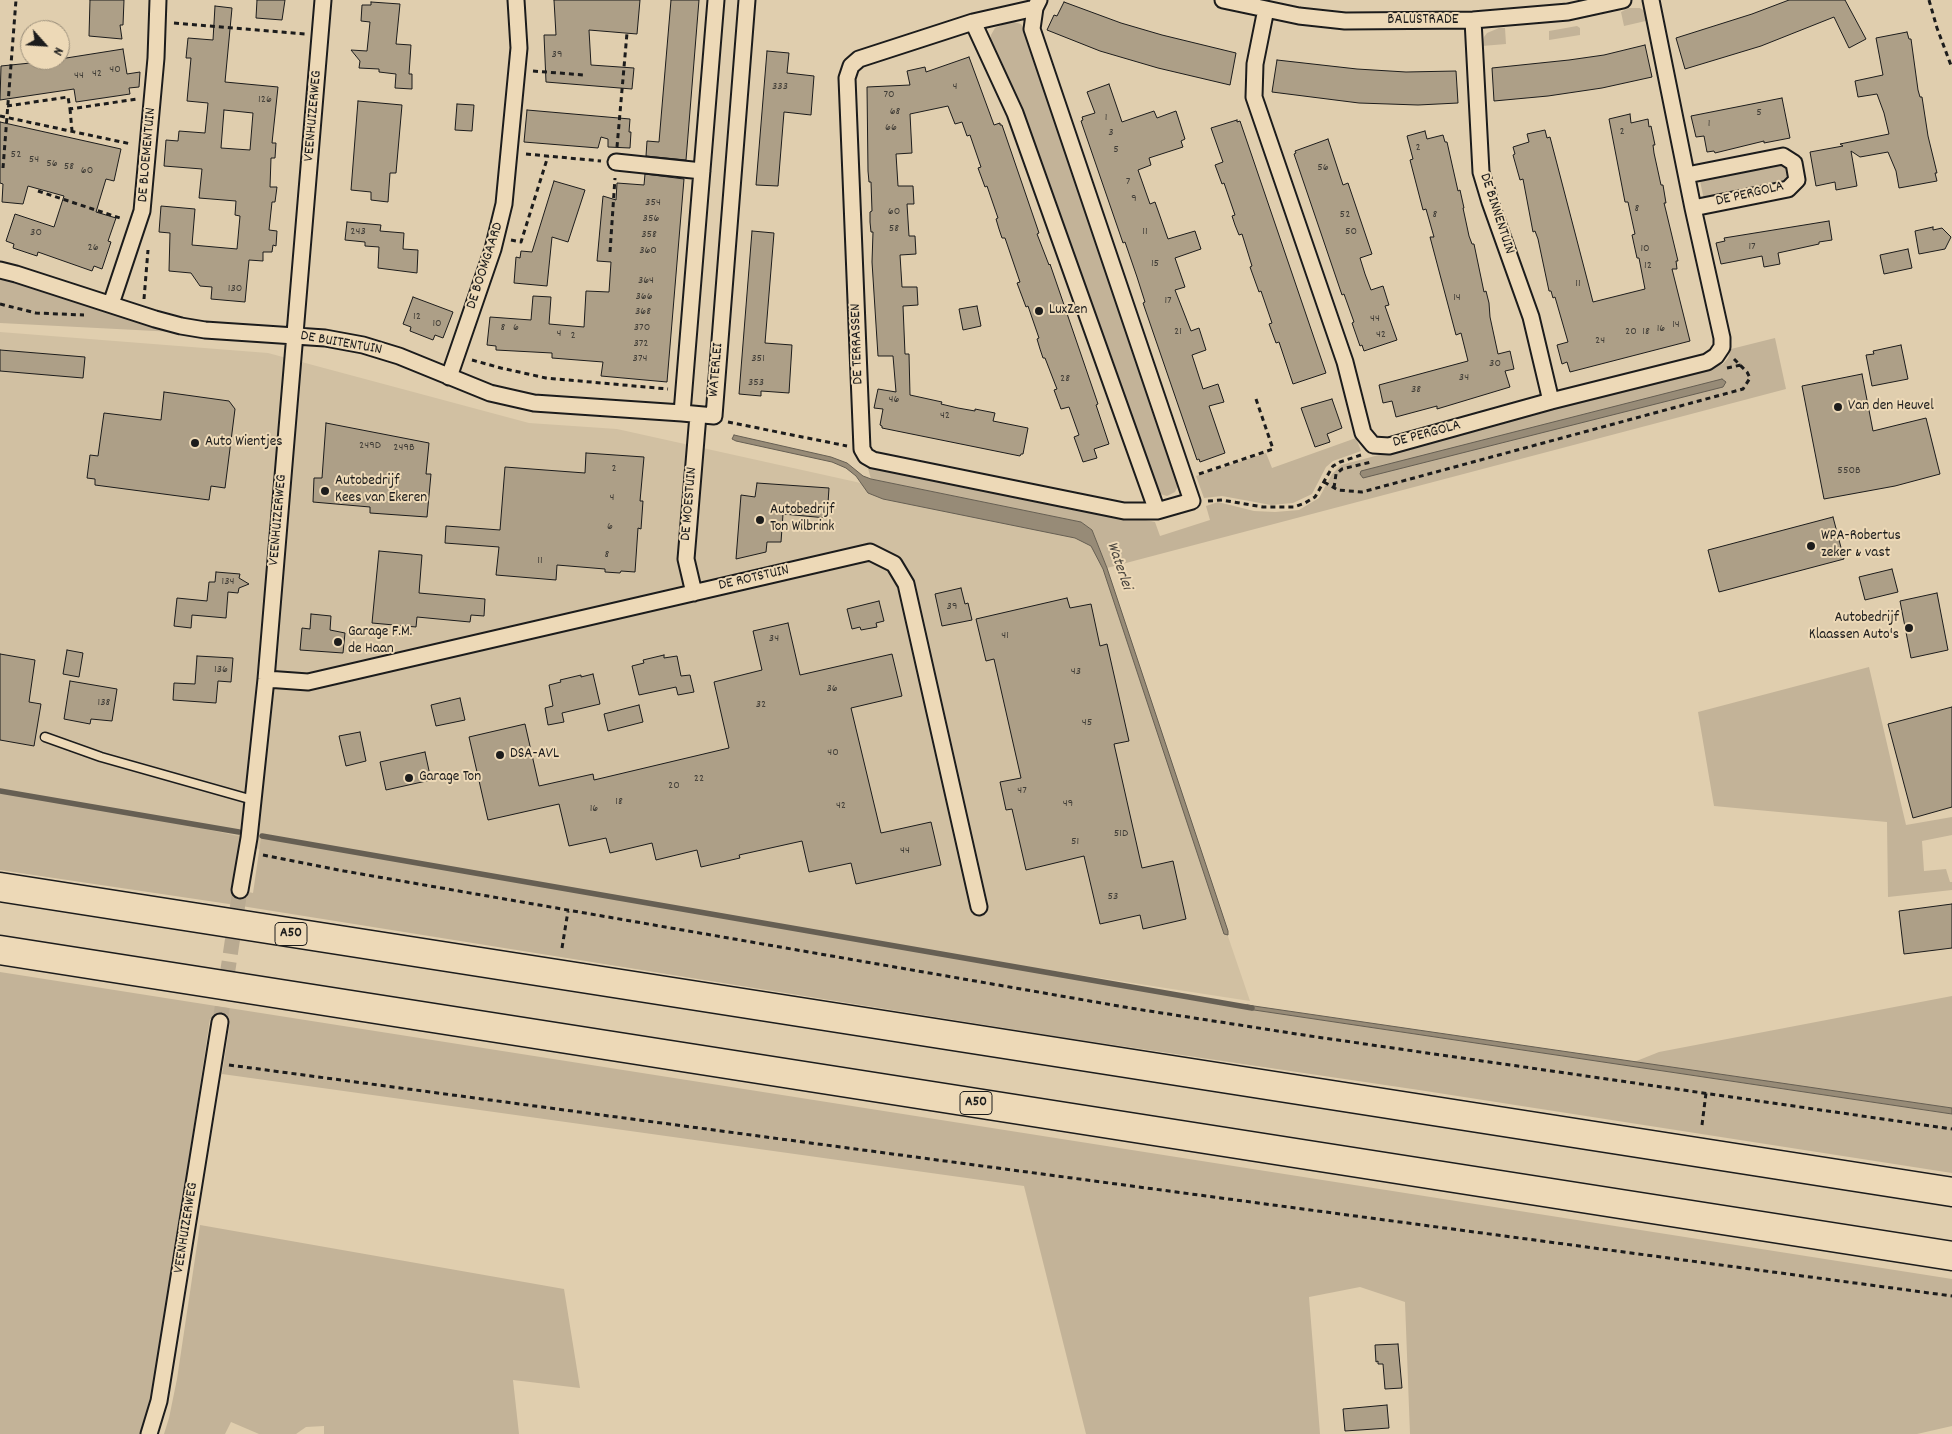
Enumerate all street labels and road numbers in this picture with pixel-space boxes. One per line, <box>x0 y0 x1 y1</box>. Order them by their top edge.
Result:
street label: BALUSTRADE <box>1387 12 1459 30</box>
street label: VEENHUIZERWEG <box>301 70 327 162</box>
street label: DE BLOEMENTUIN <box>135 107 161 203</box>
street label: DE BINNENTUIN <box>1474 171 1518 257</box>
street label: DE PERGOLA <box>1714 178 1786 212</box>
street label: DE BOOMGAARD <box>464 220 508 312</box>
street label: DE TERRASSEN <box>848 303 868 385</box>
street label: DE BUITENTUIN <box>299 328 383 360</box>
street label: WATERLEI <box>706 342 728 398</box>
street label: DE PERGOLA <box>1391 417 1463 453</box>
street label: DE MOESTUIN <box>678 466 702 542</box>
street label: VEENHUIZERWEG <box>266 474 292 566</box>
street label: DE ROTSTUIN <box>717 562 791 596</box>
road number: A50 <box>275 922 307 946</box>
road number: A50 <box>960 1092 992 1114</box>
street label: VEENHUIZERWEG <box>171 1181 203 1275</box>

